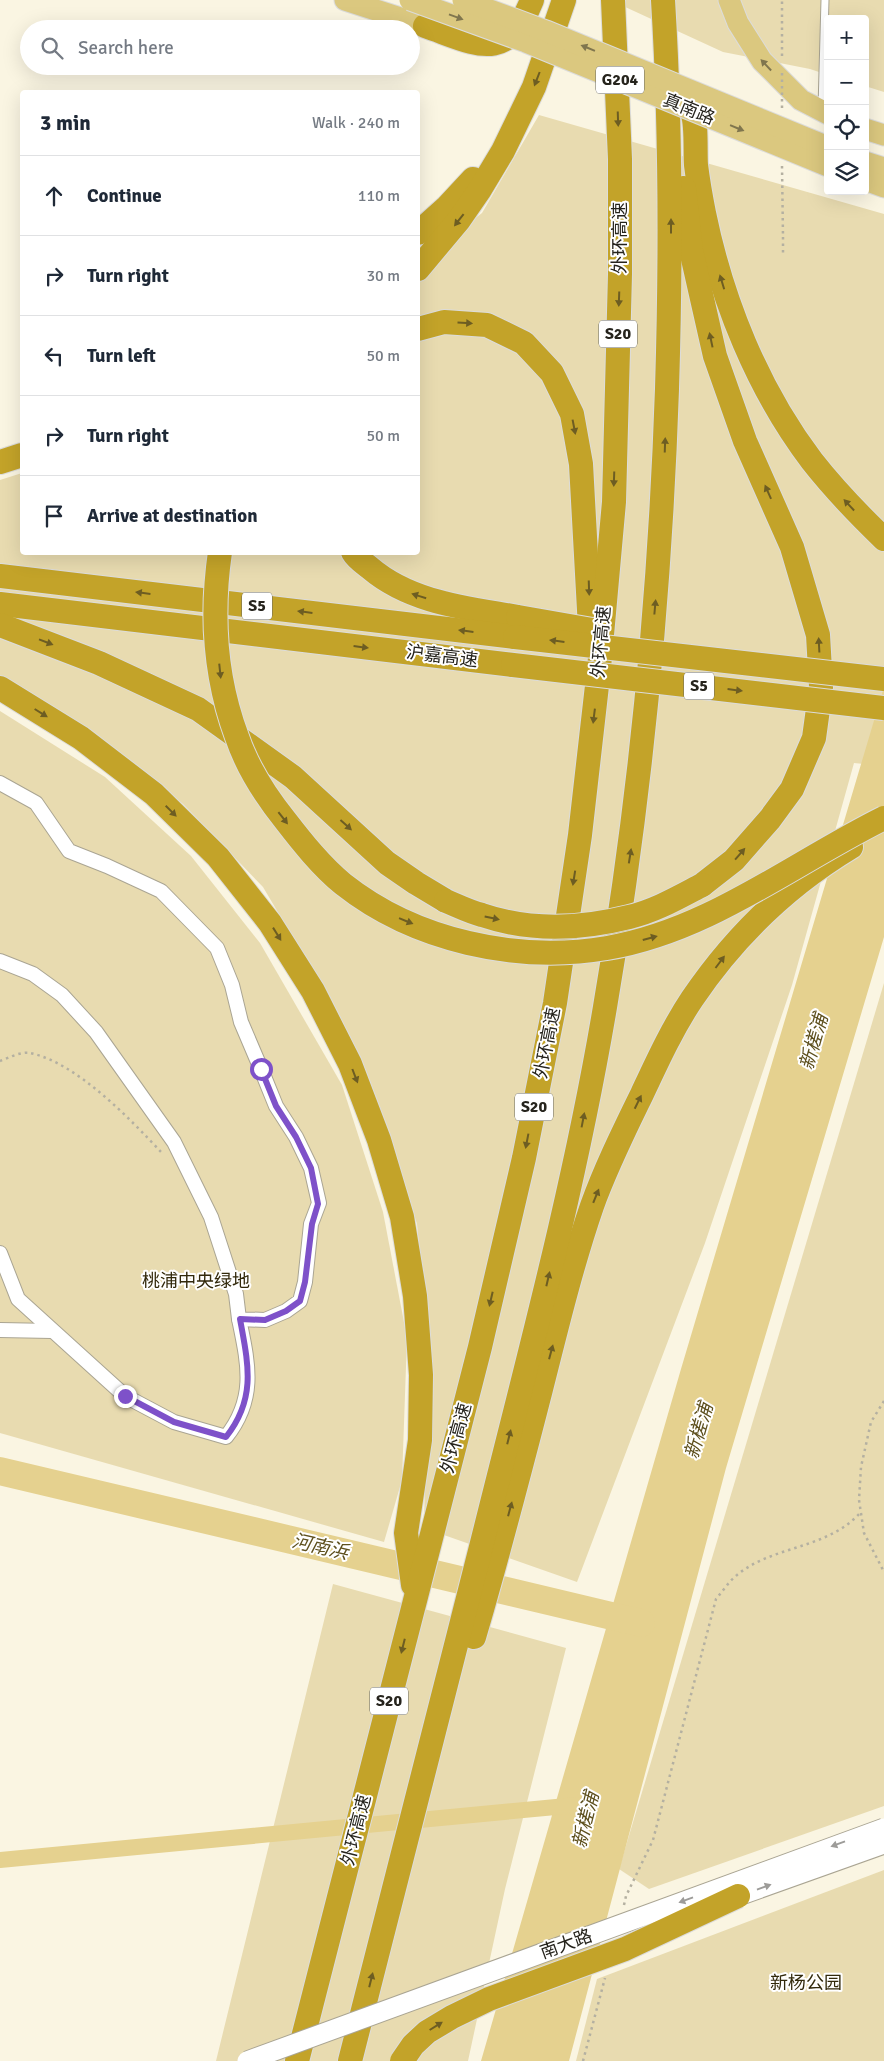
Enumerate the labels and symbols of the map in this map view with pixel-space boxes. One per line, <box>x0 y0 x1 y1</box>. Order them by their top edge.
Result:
one-way arrow <box>449 13 464 21</box>
one-way arrow <box>581 44 596 52</box>
one-way arrow <box>761 59 772 71</box>
road number: G204 <box>596 66 644 94</box>
one-way arrow <box>533 72 541 87</box>
street label: 真南路 <box>660 89 718 129</box>
one-way arrow <box>615 111 623 127</box>
one-way arrow <box>730 125 744 133</box>
street label: 外环高速 <box>609 202 631 274</box>
one-way arrow <box>453 213 464 226</box>
one-way arrow <box>666 218 674 234</box>
one-way arrow <box>718 274 726 289</box>
one-way arrow <box>615 291 623 307</box>
one-way arrow <box>458 320 474 328</box>
road number: S20 <box>599 320 637 348</box>
one-way arrow <box>707 332 715 347</box>
one-way arrow <box>571 419 579 435</box>
one-way arrow <box>661 437 669 453</box>
one-way arrow <box>610 471 618 487</box>
one-way arrow <box>763 485 771 499</box>
one-way arrow <box>843 499 855 511</box>
one-way arrow <box>585 580 593 596</box>
one-way arrow <box>135 589 151 597</box>
road number: S5 <box>242 592 272 620</box>
one-way arrow <box>411 592 426 600</box>
one-way arrow <box>652 599 660 615</box>
street label: 外环高速 <box>587 605 615 679</box>
one-way arrow <box>296 608 312 616</box>
one-way arrow <box>458 627 474 635</box>
one-way arrow <box>549 637 565 645</box>
one-way arrow <box>814 637 822 653</box>
one-way arrow <box>38 639 53 646</box>
street label: 沪嘉高速 <box>405 641 479 671</box>
one-way arrow <box>354 643 370 651</box>
one-way arrow <box>216 663 224 679</box>
road number: S5 <box>684 672 714 699</box>
one-way arrow <box>728 686 744 694</box>
one-way arrow <box>35 709 48 718</box>
one-way arrow <box>590 709 598 725</box>
one-way arrow <box>165 805 177 817</box>
one-way arrow <box>278 811 289 824</box>
one-way arrow <box>339 819 351 831</box>
one-way arrow <box>734 847 745 860</box>
one-way arrow <box>626 848 634 864</box>
one-way arrow <box>569 870 577 886</box>
one-way arrow <box>484 914 499 922</box>
one-way arrow <box>399 918 414 925</box>
one-way arrow <box>272 927 282 940</box>
one-way arrow <box>643 933 658 941</box>
one-way arrow <box>715 955 725 969</box>
street label: 外环高速 <box>529 1006 565 1080</box>
water label: 新槎浦 <box>795 1008 834 1073</box>
route start <box>250 1058 273 1081</box>
one-way arrow <box>351 1069 359 1084</box>
road number: S20 <box>515 1094 553 1120</box>
one-way arrow <box>634 1095 642 1109</box>
one-way arrow <box>580 1111 588 1127</box>
one-way arrow <box>523 1133 531 1149</box>
one-way arrow <box>592 1188 600 1203</box>
park label: 桃浦中央绿地 <box>142 1270 250 1292</box>
one-way arrow <box>544 1271 552 1286</box>
one-way arrow <box>487 1292 495 1307</box>
one-way arrow <box>547 1344 555 1359</box>
route end <box>114 1385 137 1408</box>
water label: 新槎浦 <box>680 1397 719 1462</box>
street label: 外环高速 <box>436 1400 476 1476</box>
one-way arrow <box>505 1429 513 1444</box>
one-way arrow <box>506 1501 514 1516</box>
water label: 河南浜 <box>290 1529 352 1566</box>
one-way arrow <box>398 1639 406 1654</box>
road number: S20 <box>370 1688 408 1714</box>
water label: 新槎浦 <box>567 1787 605 1851</box>
street label: 外环高速 <box>337 1792 375 1868</box>
one-way arrow <box>830 1840 845 1848</box>
one-way arrow <box>757 1883 772 1891</box>
one-way arrow <box>678 1897 693 1904</box>
street label: 南大路 <box>537 1924 595 1964</box>
one-way arrow <box>367 1972 375 1987</box>
park label: 新杨公园 <box>770 1972 842 1994</box>
one-way arrow <box>429 2022 442 2031</box>

